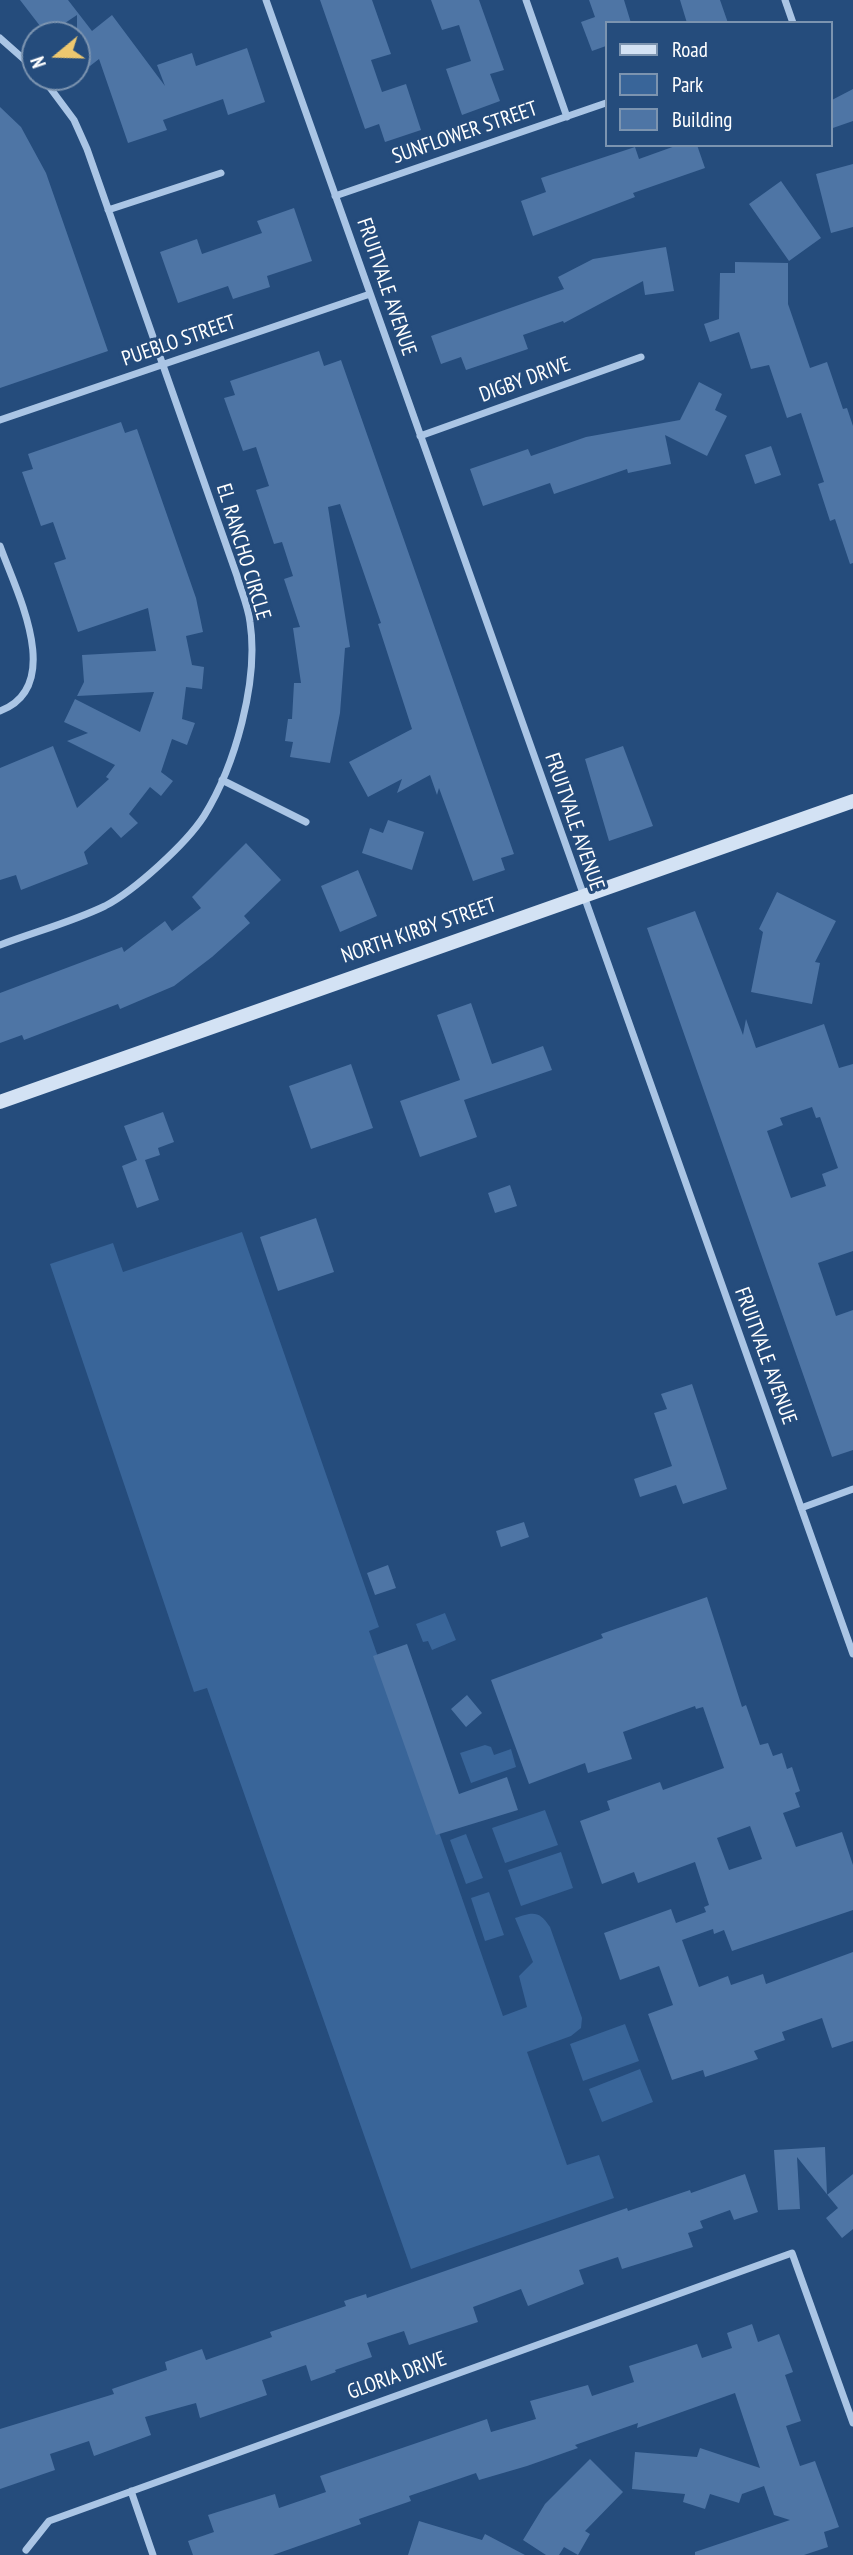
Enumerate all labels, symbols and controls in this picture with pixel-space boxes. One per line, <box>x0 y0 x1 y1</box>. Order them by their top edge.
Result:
north arrow <box>21 21 91 91</box>
legend <box>604 21 832 147</box>
text: Road <box>672 36 708 63</box>
text: N <box>25 53 51 71</box>
text: Park <box>672 71 703 98</box>
street label: SUNFLOWER STREET <box>389 96 541 170</box>
text: Building <box>672 106 732 133</box>
street label: FRUITVALE AVENUE <box>351 215 421 359</box>
street label: PUEBLO STREET <box>119 310 239 372</box>
street label: DIGBY DRIVE <box>476 352 574 408</box>
street label: EL RANCHO CIRCLE <box>210 481 276 623</box>
street label: FRUITVALE AVENUE <box>539 750 609 894</box>
street label: NORTH KIRBY STREET <box>338 893 500 969</box>
street label: FRUITVALE AVENUE <box>729 1284 801 1428</box>
street label: GLORIA DRIVE <box>344 2346 450 2406</box>

